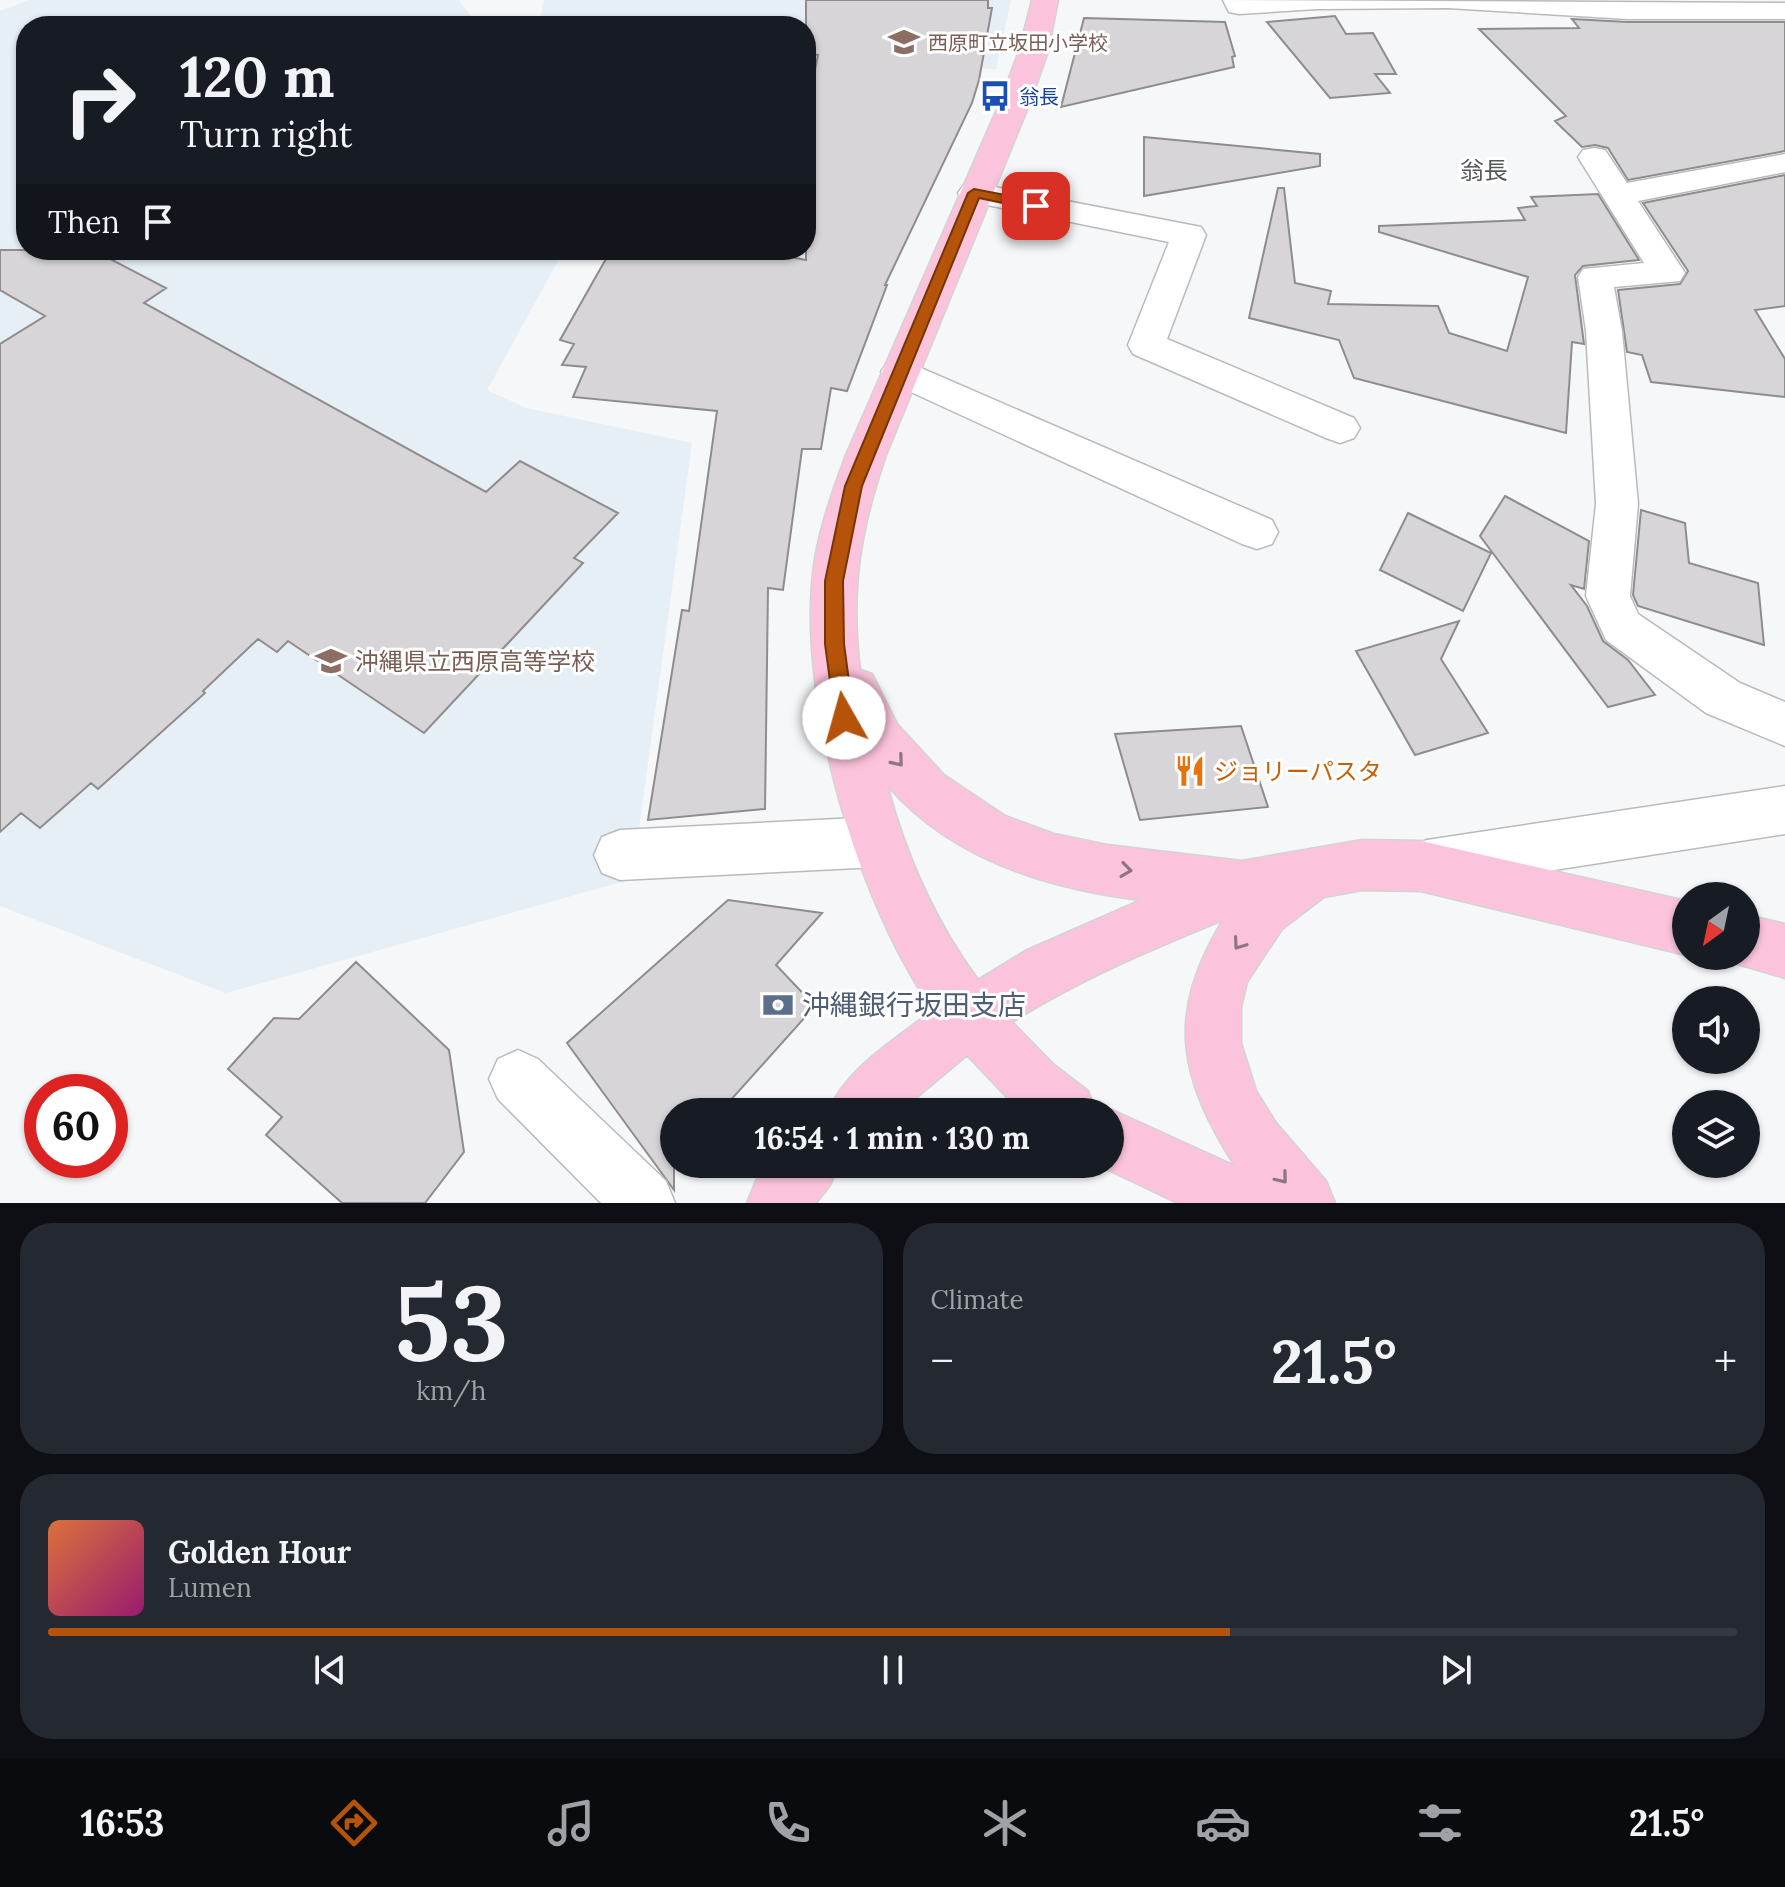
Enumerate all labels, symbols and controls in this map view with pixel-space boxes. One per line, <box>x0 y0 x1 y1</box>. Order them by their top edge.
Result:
school or university icon: 西原町立坂田小学校 <box>887 25 921 59</box>
place label: 西原町立坂田小学校 <box>928 30 1108 55</box>
text: 120 m <box>180 41 334 112</box>
icon: right <box>48 48 152 152</box>
bus stop icon: 翁長 <box>978 79 1012 113</box>
place label: 翁長 <box>1019 84 1059 109</box>
text: Turn right <box>180 111 353 157</box>
district label: 翁長 <box>1460 155 1508 186</box>
pin <box>1002 172 1070 240</box>
icon: arrive <box>1014 184 1058 228</box>
icon: arrive <box>136 200 180 244</box>
text: Then <box>48 203 120 241</box>
school or university icon: 沖縄県立西原高等学校 <box>314 644 348 678</box>
place label: 沖縄県立西原高等学校 <box>355 646 595 677</box>
position arrow <box>802 676 886 760</box>
one-way arrow <box>888 752 903 766</box>
restaurant icon: ジョリーパスタ <box>1173 754 1207 788</box>
place label: ジョリーパスタ <box>1214 756 1382 787</box>
one-way arrow <box>1119 861 1133 878</box>
north arrow <box>1672 882 1760 970</box>
map controls <box>1672 882 1760 1178</box>
one-way arrow <box>1234 935 1249 949</box>
button: sound <box>1672 986 1760 1074</box>
place label: 沖縄銀行坂田支店 <box>802 987 1026 1023</box>
bank icon: 沖縄銀行坂田支店 <box>761 988 795 1022</box>
speed limit sign: 60 <box>24 1074 128 1178</box>
button: layers <box>1672 1090 1760 1178</box>
text: 16:54 · 1 min · 130 m <box>754 1119 1030 1157</box>
one-way arrow <box>1272 1169 1286 1184</box>
text: 53 <box>394 1255 508 1388</box>
text: Climate <box>931 1283 1024 1316</box>
text: 21.5° <box>1271 1323 1397 1399</box>
text: − <box>931 1333 954 1389</box>
text: + <box>1714 1333 1737 1389</box>
text: km/h <box>416 1374 486 1407</box>
text: Golden Hour <box>168 1533 351 1571</box>
text: Lumen <box>168 1571 252 1604</box>
icon: previous <box>308 1648 352 1692</box>
icon: pause <box>871 1648 915 1692</box>
icon: next <box>1434 1648 1478 1692</box>
icon: directions <box>326 1795 382 1851</box>
icon: music <box>543 1795 599 1851</box>
icon: phone <box>760 1795 816 1851</box>
icon: climate <box>977 1795 1033 1851</box>
icon: car <box>1195 1795 1251 1851</box>
icon: filters <box>1412 1795 1468 1851</box>
text: 16:53 <box>81 1800 165 1846</box>
text: 21.5° <box>1629 1800 1704 1846</box>

